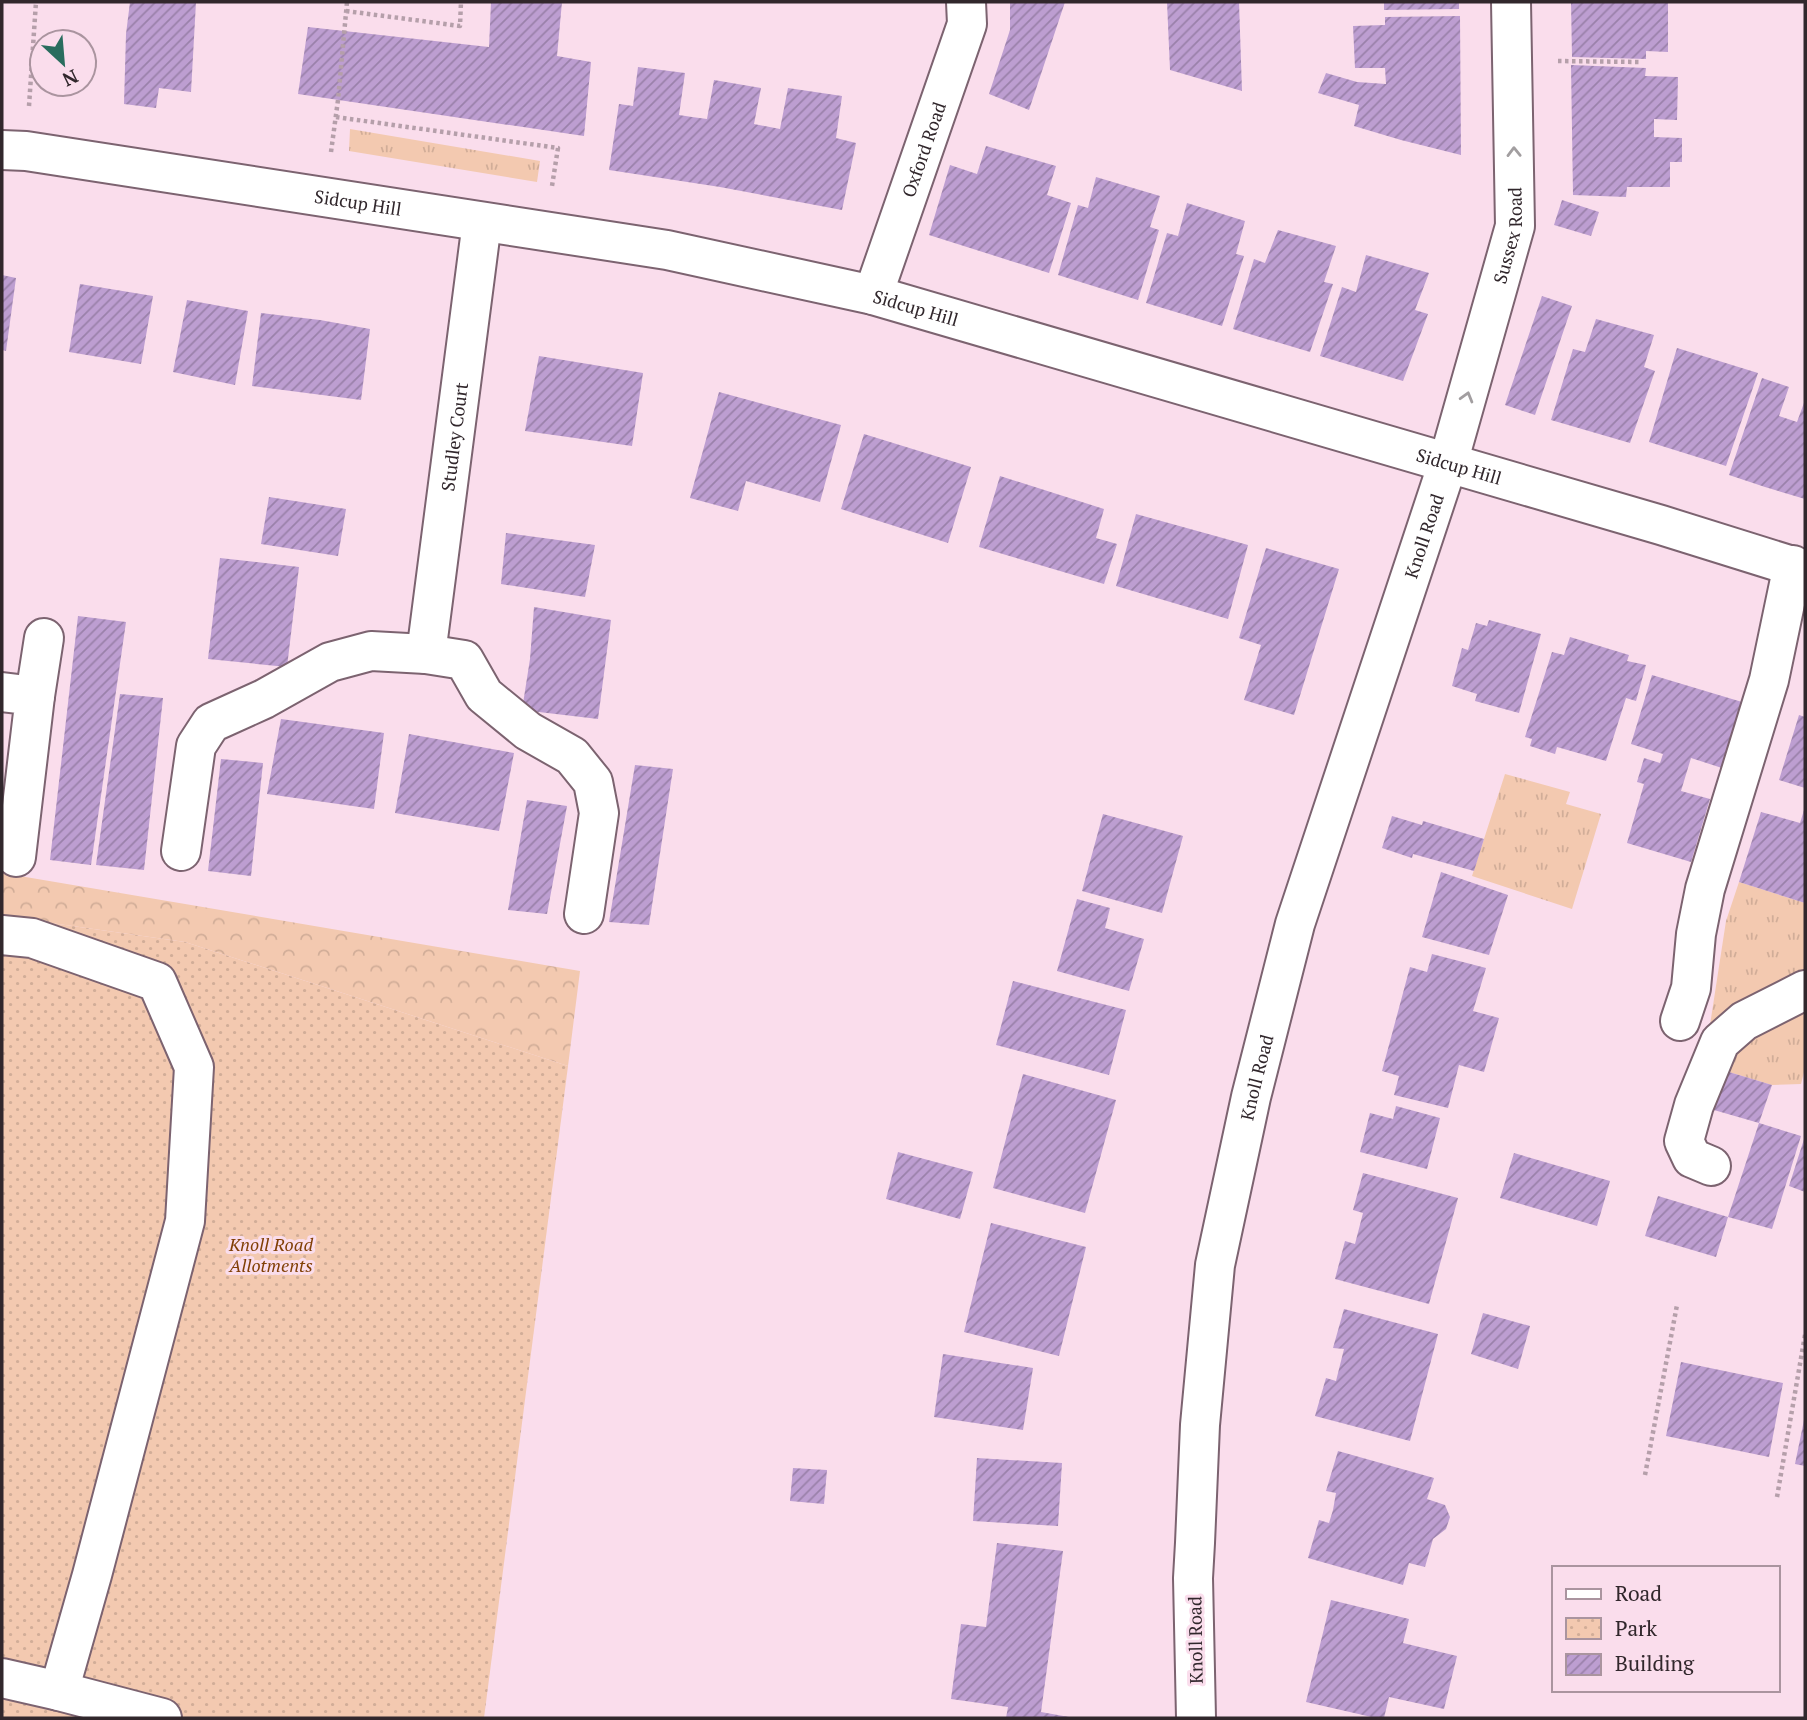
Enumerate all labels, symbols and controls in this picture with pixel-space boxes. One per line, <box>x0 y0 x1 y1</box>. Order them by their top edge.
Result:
north arrow <box>28 28 98 98</box>
text: N <box>58 64 83 93</box>
street label: Oxford Road <box>896 99 951 201</box>
one-way arrow <box>1506 146 1521 157</box>
street label: Sidcup Hill <box>313 184 403 221</box>
street label: Sussex Road <box>1487 187 1527 286</box>
street label: Sidcup Hill <box>870 284 961 331</box>
street label: Studley Court <box>435 381 473 493</box>
one-way arrow <box>1458 391 1473 403</box>
street label: Sidcup Hill <box>1414 442 1505 490</box>
street label: Knoll Road <box>1399 491 1449 581</box>
street label: Knoll Road <box>1234 1032 1278 1123</box>
park label: Knoll Road Allotments <box>228 1232 313 1277</box>
legend <box>1552 1566 1779 1692</box>
text: Road <box>1615 1579 1662 1607</box>
street label: Knoll Road <box>1182 1596 1208 1684</box>
text: Park <box>1615 1614 1657 1642</box>
text: Building <box>1615 1649 1695 1677</box>

